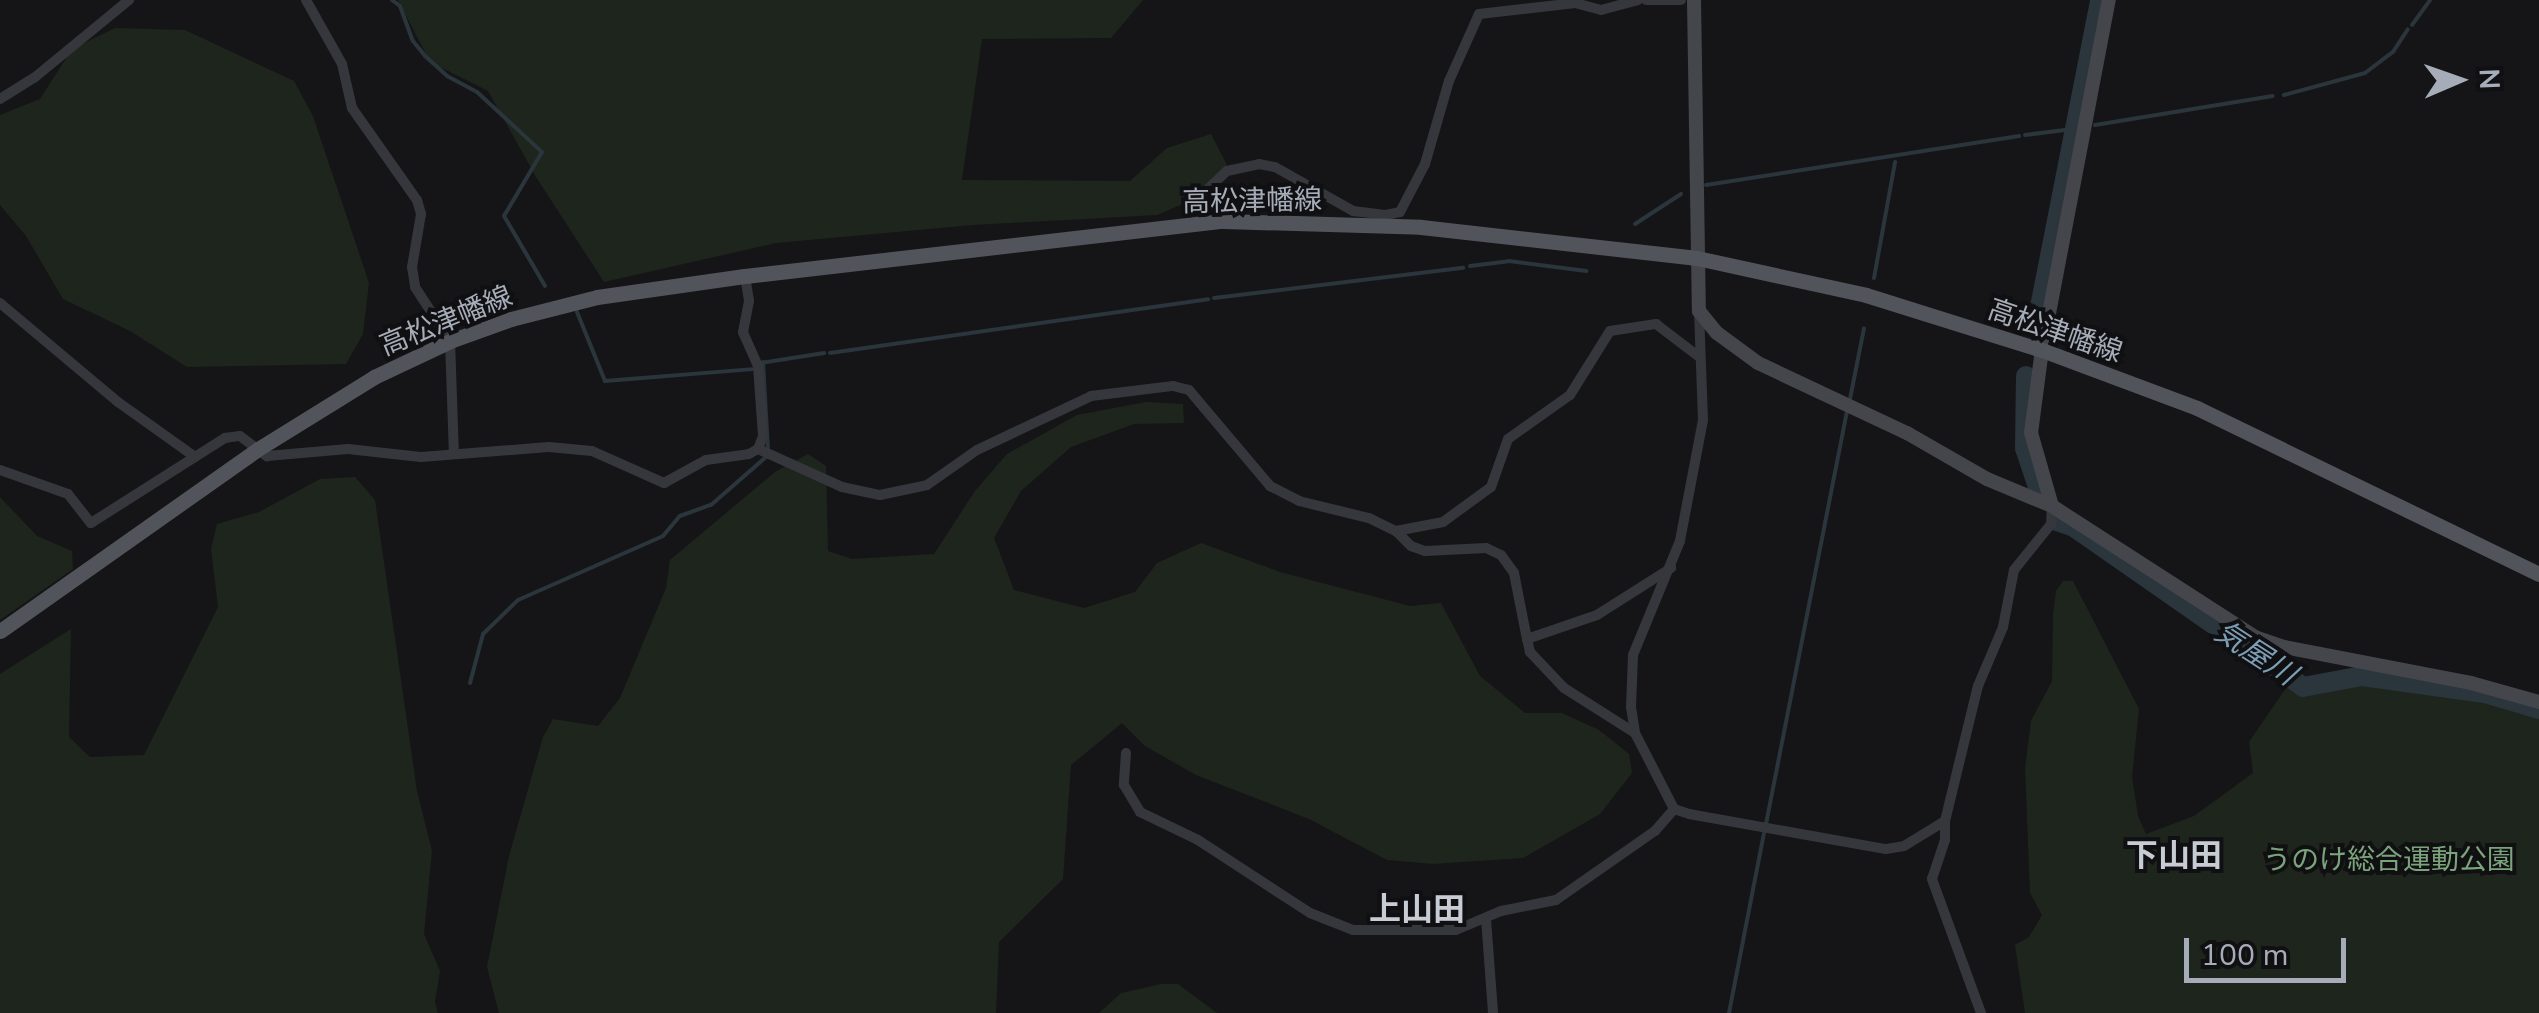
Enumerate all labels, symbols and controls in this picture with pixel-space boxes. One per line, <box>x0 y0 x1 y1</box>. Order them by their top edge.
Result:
north arrow <box>2409 30 2509 130</box>
text: N <box>2470 68 2508 90</box>
street label: 高松津幡線 <box>1182 183 1322 219</box>
street label: 高松津幡線 <box>375 279 517 363</box>
street label: 高松津幡線 <box>1983 292 2127 370</box>
water label: 気屋川 <box>2207 614 2303 694</box>
district label: 下山田 <box>2126 837 2222 875</box>
park label: うのけ総合運動公園 <box>2263 843 2515 877</box>
district label: 上山田 <box>1369 891 1465 929</box>
scale bar <box>2189 918 2352 980</box>
text: 100 m <box>2201 935 2288 976</box>

